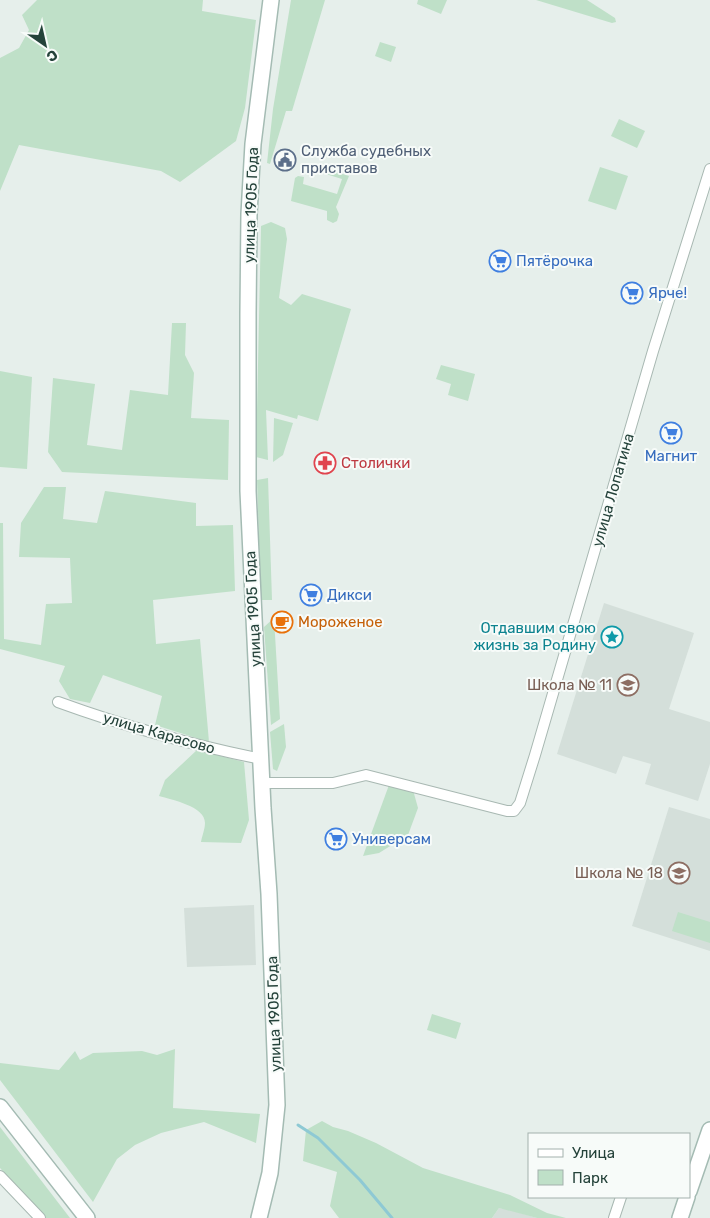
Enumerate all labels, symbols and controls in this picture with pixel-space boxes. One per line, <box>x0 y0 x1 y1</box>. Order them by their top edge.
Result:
north arrow <box>20 20 70 70</box>
text: С <box>43 46 61 65</box>
place label: Служба судебных приставов <box>301 142 431 177</box>
street label: улица 1905 Года <box>240 147 262 263</box>
public building icon: Служба судебных приставов <box>273 148 297 172</box>
supermarket icon: Пятёрочка <box>488 249 512 273</box>
place label: Пятёрочка <box>516 252 593 270</box>
supermarket icon: Ярче! <box>620 281 644 305</box>
place label: Ярче! <box>648 284 687 302</box>
supermarket icon: Магнит <box>659 421 683 445</box>
street label: улица Лопатина <box>588 431 638 549</box>
place label: Магнит <box>645 447 698 465</box>
pharmacy icon: Столички <box>313 451 337 475</box>
place label: Столички <box>341 454 410 472</box>
street label: улица 1905 Года <box>241 551 265 667</box>
supermarket icon: Дикси <box>299 583 323 607</box>
place label: Дикси <box>327 586 372 604</box>
cafe icon: Мороженое <box>270 610 294 634</box>
place label: Мороженое <box>298 613 383 631</box>
place label: Отдавшим свою жизнь за Родину <box>474 619 596 654</box>
place icon: Отдавшим свою жизнь за Родину <box>600 625 624 649</box>
school or university icon: Школа № 11 <box>616 673 640 697</box>
place label: Школа № 11 <box>527 676 612 694</box>
street label: улица Карасово <box>101 708 217 758</box>
supermarket icon: Универсам <box>324 827 348 851</box>
place label: Универсам <box>352 830 431 848</box>
school or university icon: Школа № 18 <box>667 861 691 885</box>
place label: Школа № 18 <box>575 864 663 882</box>
street label: улица 1905 Года <box>263 956 285 1072</box>
legend <box>528 1133 690 1198</box>
text: Улица <box>572 1144 615 1162</box>
text: Парк <box>572 1169 608 1187</box>

